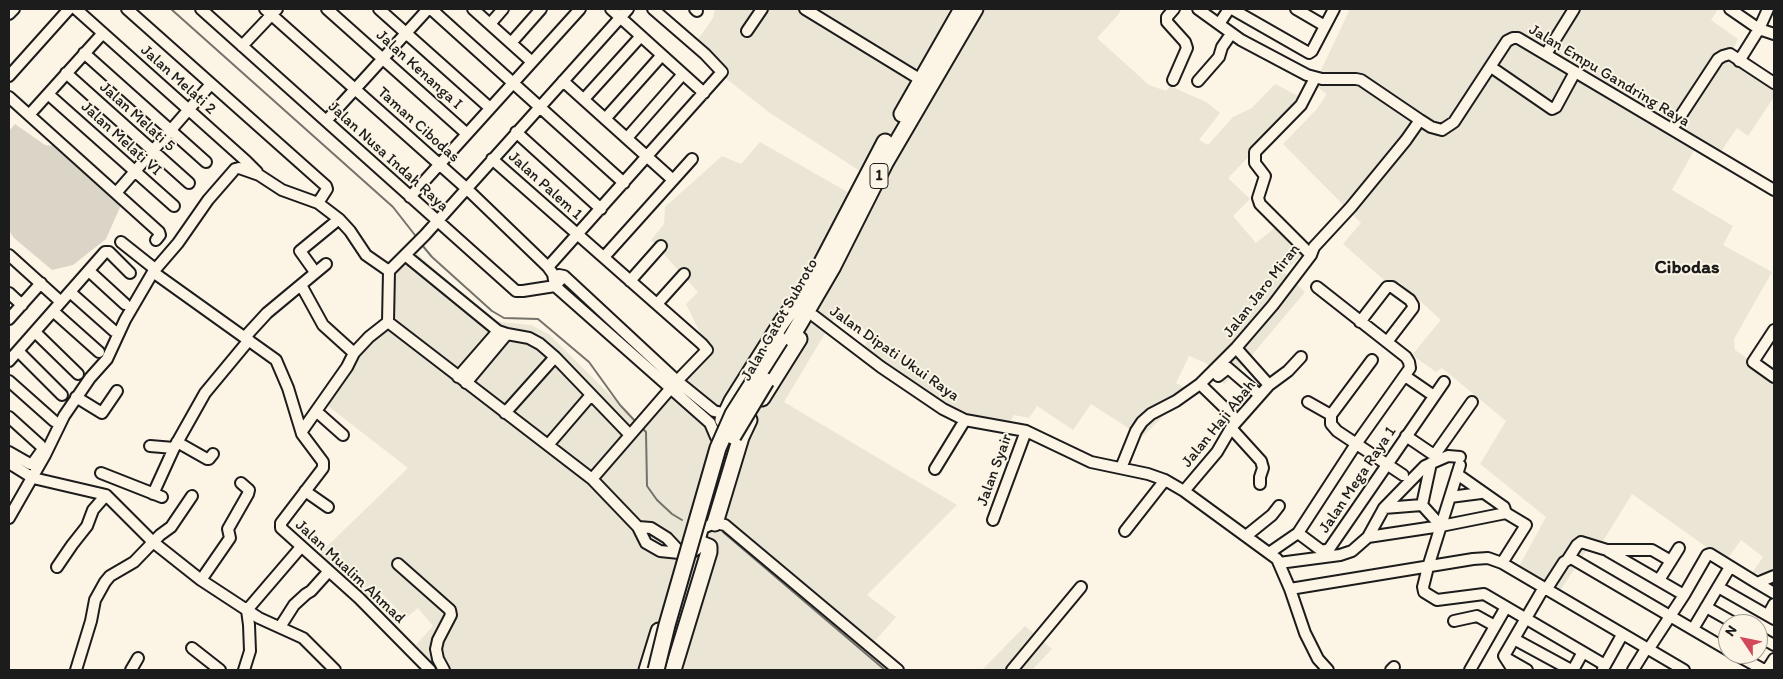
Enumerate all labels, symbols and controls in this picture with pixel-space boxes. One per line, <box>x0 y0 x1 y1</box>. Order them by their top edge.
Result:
street label: Jalan Empu Gandring Raya <box>1525 20 1693 132</box>
street label: Jalan Kenanga I <box>372 26 466 114</box>
street label: Jalan Melati 2 <box>136 41 220 119</box>
street label: Jalan Melati 5 <box>95 78 179 156</box>
street label: Taman Cibodas <box>373 83 463 167</box>
street label: Jalan Melati VI <box>77 98 165 180</box>
street label: Jalan Nusa Indah Raya <box>324 98 452 216</box>
street label: Jalan Palem 1 <box>504 148 586 224</box>
road number: 1 <box>870 164 888 188</box>
street label: Jalan Jaro Miran <box>1219 240 1305 342</box>
street label: Jalan Gatot Subroto <box>737 256 823 384</box>
district label: Cibodas <box>1654 257 1720 279</box>
street label: Jalan Dipati Ukui Raya <box>826 302 962 406</box>
street label: Jalan Haji Abah <box>1178 377 1260 471</box>
street label: Jalan Mega Raya 1 <box>1315 423 1401 537</box>
street label: Jalan Syair <box>973 431 1017 509</box>
street label: Jalan Mualim Ahmad <box>291 516 409 628</box>
north arrow <box>1718 614 1768 664</box>
text: N <box>1721 622 1741 640</box>

